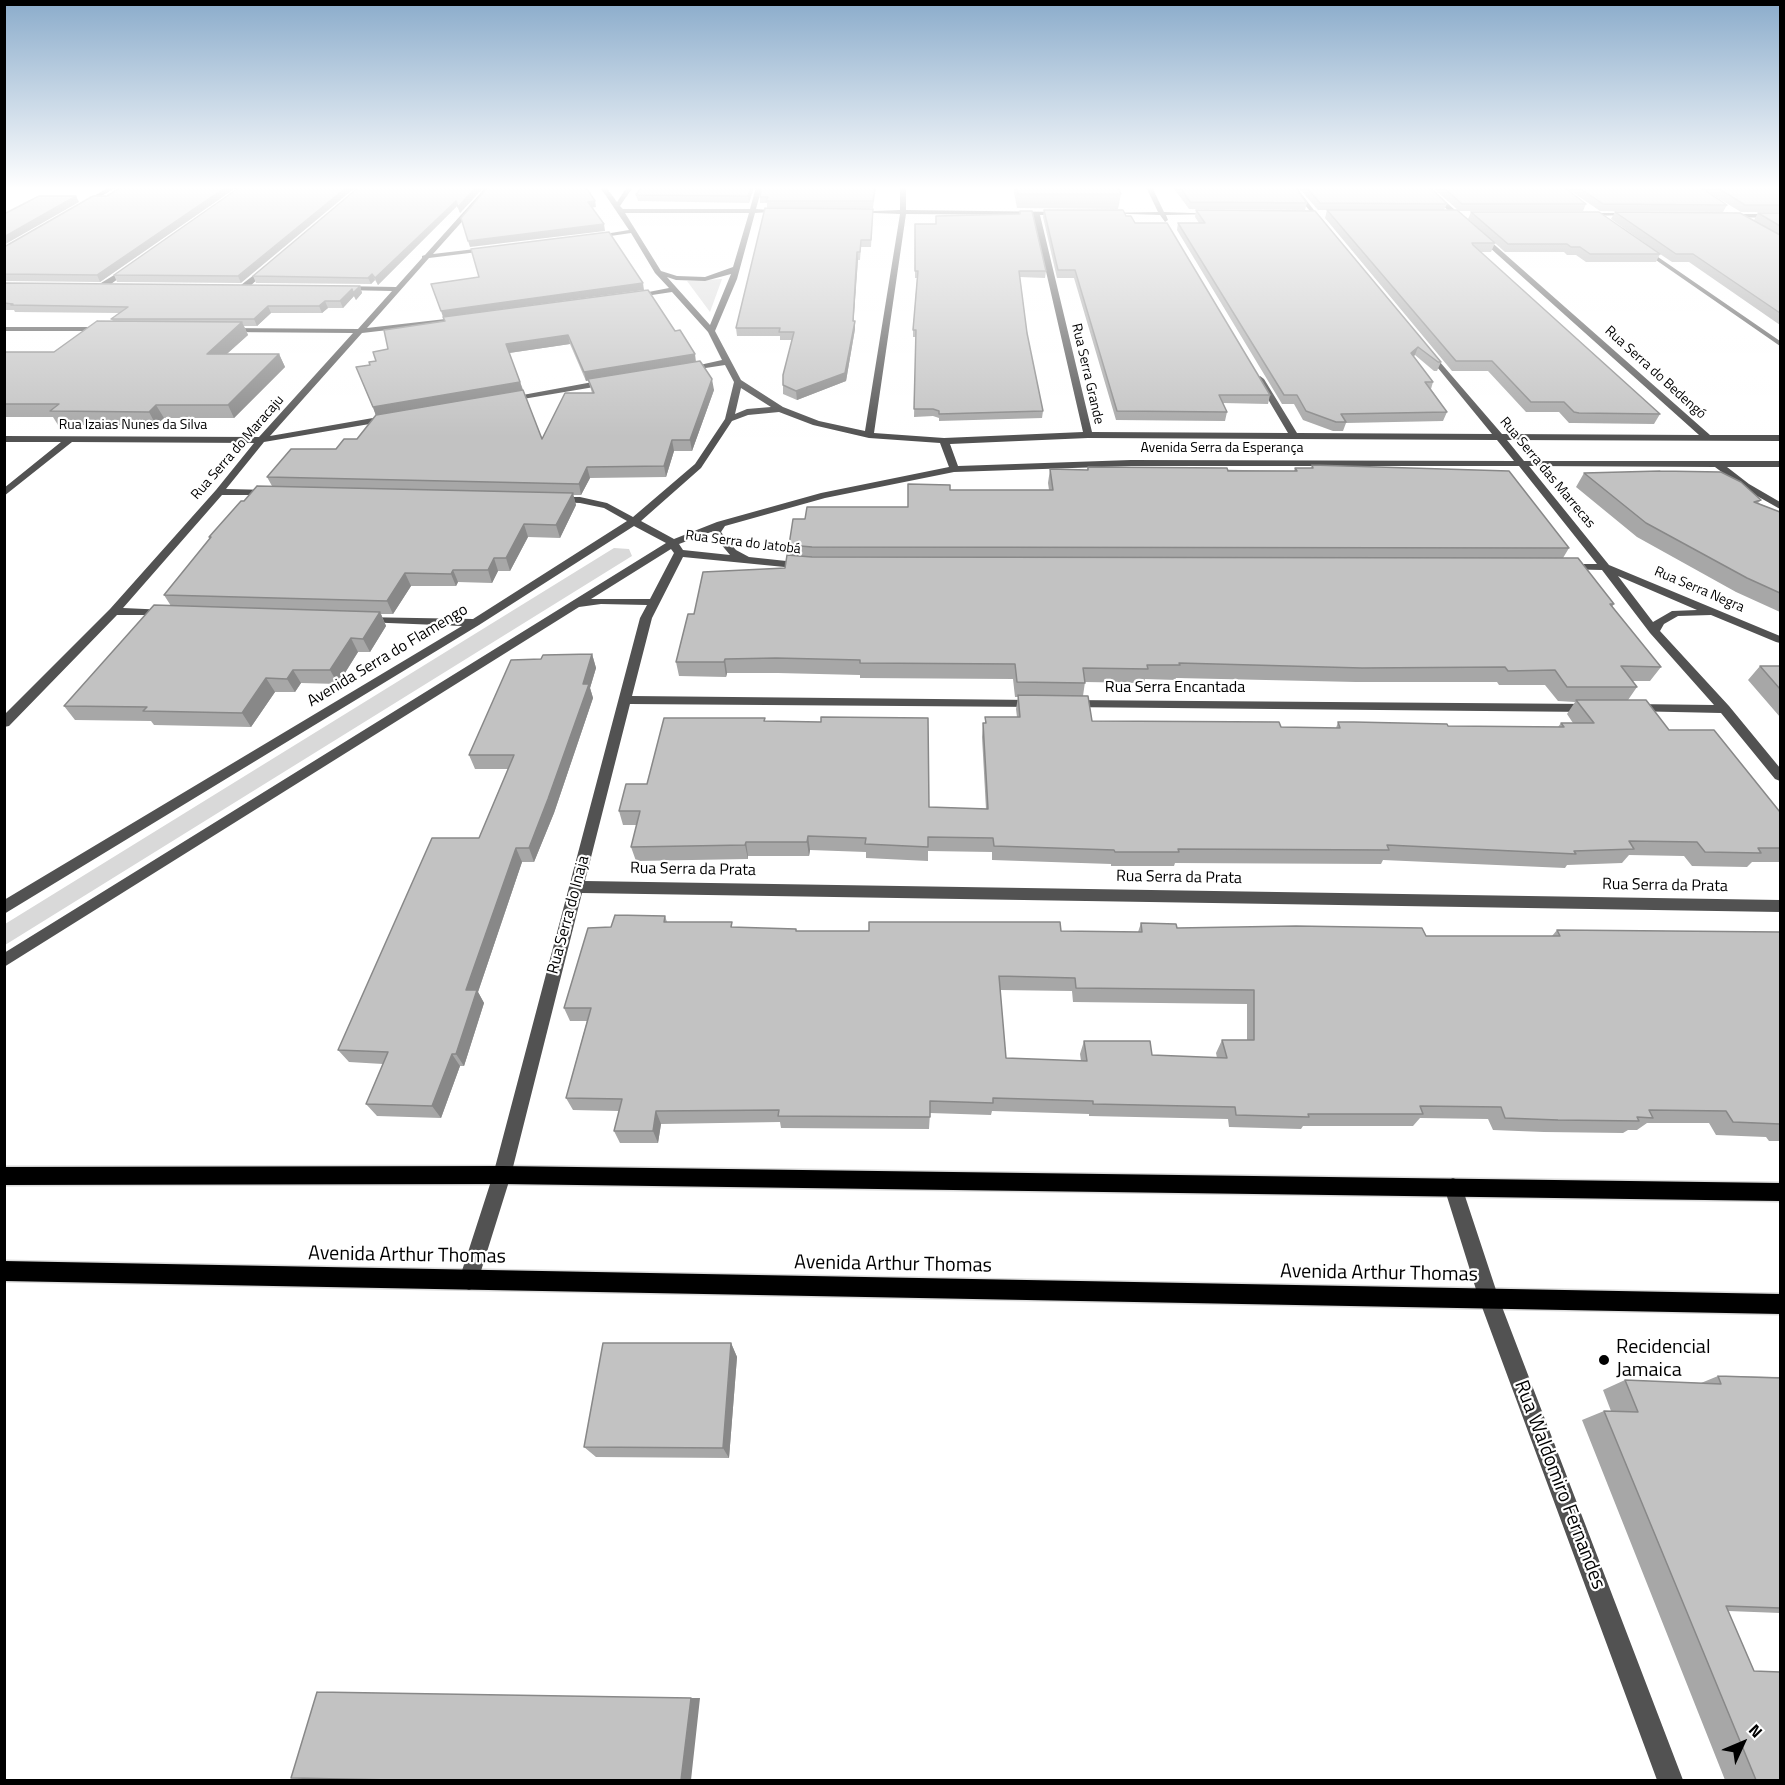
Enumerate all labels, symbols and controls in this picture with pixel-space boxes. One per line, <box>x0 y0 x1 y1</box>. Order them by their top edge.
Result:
street label: Rua Serra Grande <box>1067 322 1107 426</box>
street label: Rua Serra do Bedengó <box>1601 323 1709 423</box>
street label: Rua Serra do Maracaju <box>188 392 288 504</box>
street label: Rua Serra das Marrecas <box>1496 414 1598 532</box>
street label: Rua Izaias Nunes da Silva <box>59 418 207 434</box>
street label: Avenida Serra da Esperança <box>1141 441 1303 457</box>
street label: Rua Serra do Jatobá <box>684 528 802 558</box>
street label: Rua Serra Negra <box>1652 563 1746 617</box>
street label: Avenida Serra do Flamengo <box>304 600 472 712</box>
street label: Rua Serra Encantada <box>1105 678 1245 698</box>
street label: Rua Serra do Inaja <box>544 854 594 976</box>
street label: Rua Serra da Prata <box>630 859 756 881</box>
street label: Rua Serra da Prata <box>1116 867 1242 889</box>
street label: Rua Serra da Prata <box>1602 875 1728 897</box>
street label: Avenida Arthur Thomas <box>308 1242 506 1270</box>
street label: Avenida Arthur Thomas <box>794 1251 992 1279</box>
street label: Avenida Arthur Thomas <box>1280 1260 1478 1288</box>
place label: Recidencial Jamaica <box>1616 1336 1710 1383</box>
marker: Recidencial Jamaica <box>1597 1353 1611 1367</box>
street label: Rua Waldomiro Fernandes <box>1508 1377 1610 1593</box>
north arrow <box>1713 1713 1773 1773</box>
text: N <box>1743 1718 1768 1743</box>

